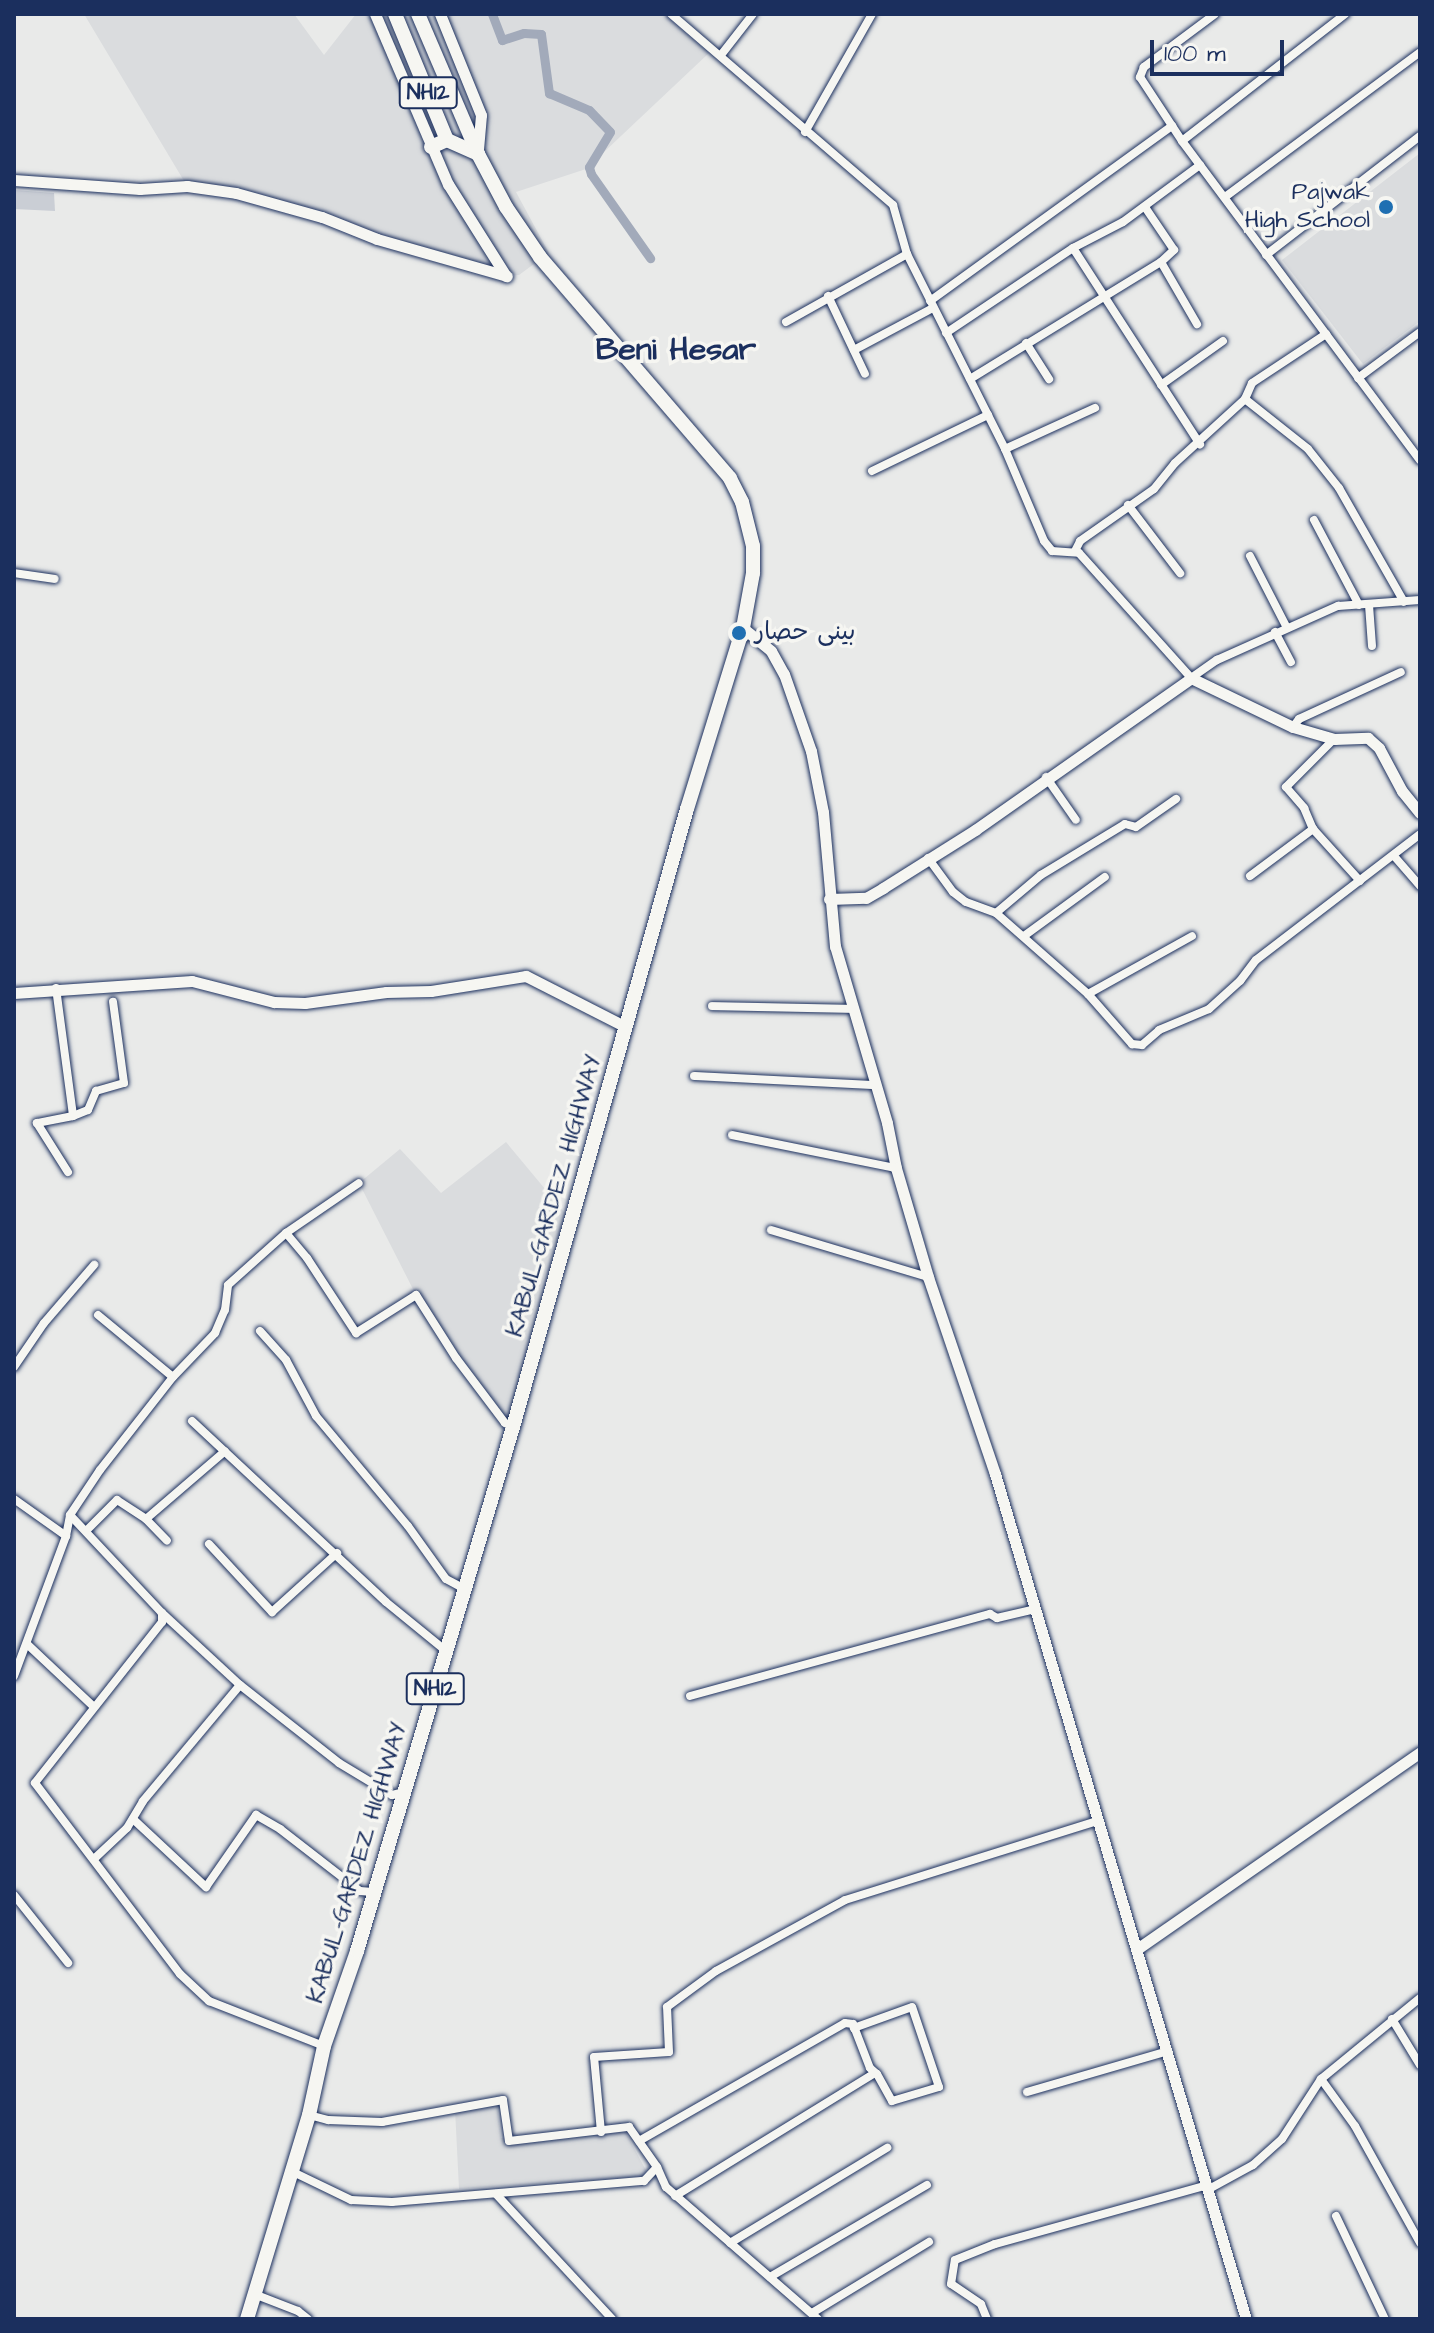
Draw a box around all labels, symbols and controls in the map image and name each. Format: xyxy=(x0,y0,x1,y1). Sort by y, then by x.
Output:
scale bar xyxy=(1154,24,1288,74)
text: 100 m xyxy=(1164,37,1226,71)
road number: NH12 xyxy=(398,75,458,111)
place label: Pajwak High School xyxy=(1245,179,1370,235)
marker: Pajwak High School xyxy=(1377,198,1395,216)
district label: Beni Hesar xyxy=(596,331,756,369)
place label: بینی حصار xyxy=(755,619,855,647)
marker: بینی حصار xyxy=(730,624,748,642)
street label: KABUL-GARDEZ HIGHWAY xyxy=(501,1052,609,1340)
road number: NH12 xyxy=(405,1671,465,1707)
street label: KABUL-GARDEZ HIGHWAY xyxy=(302,1719,414,2007)

